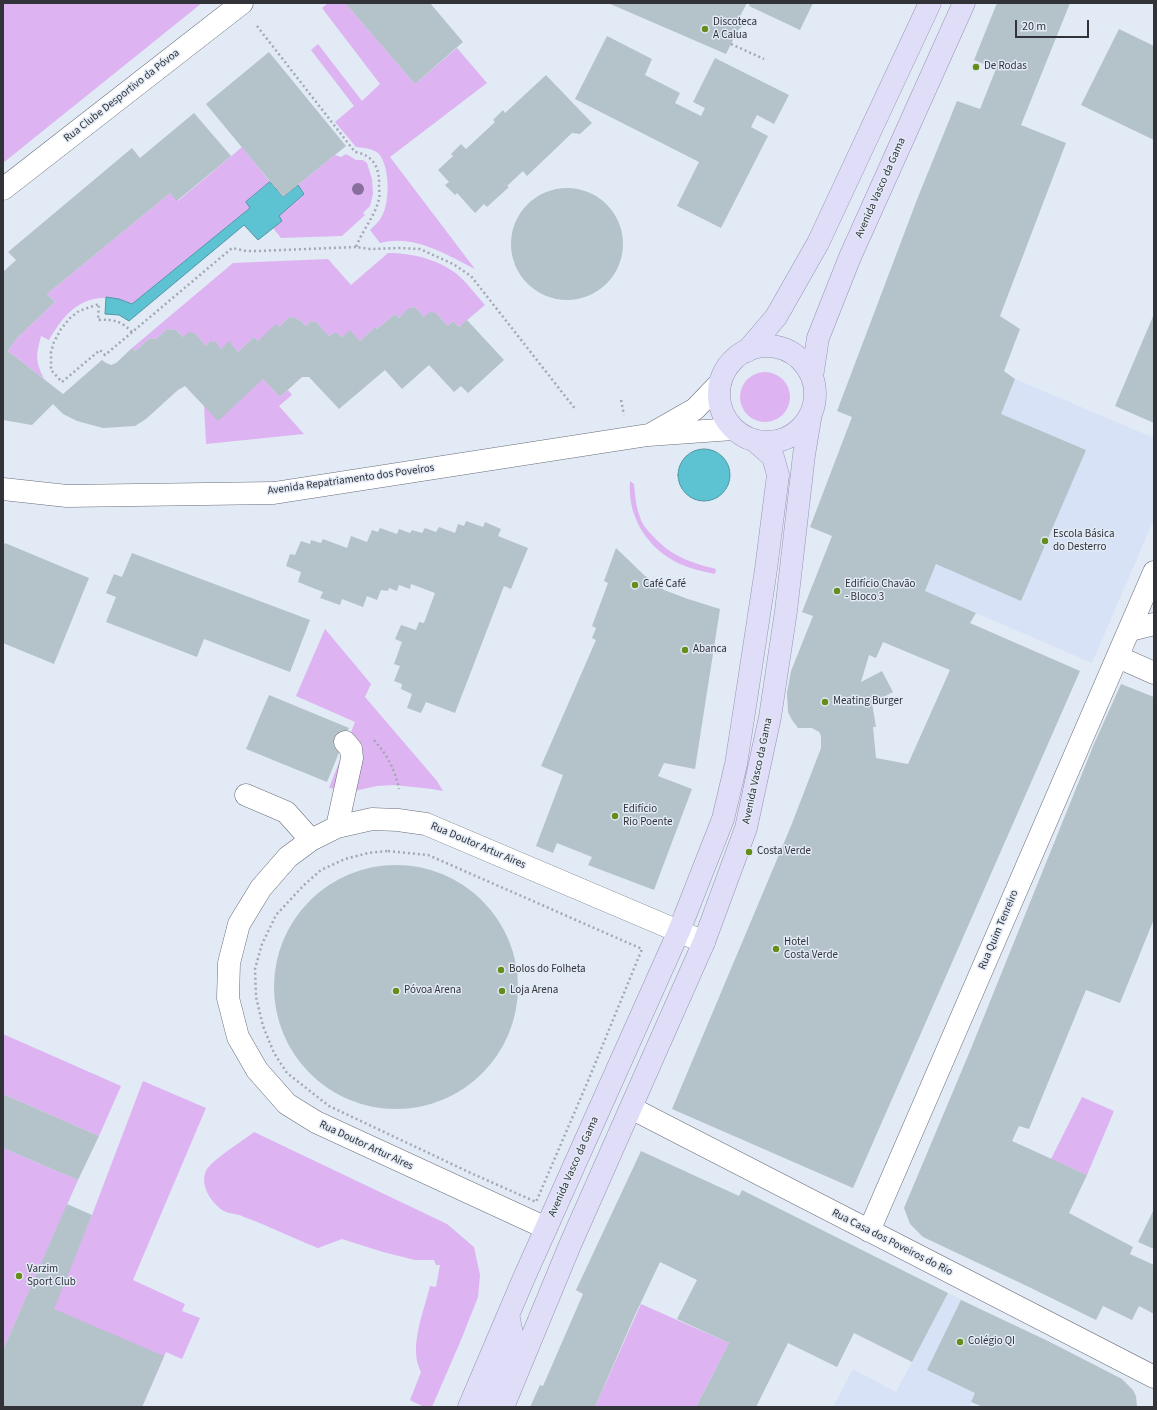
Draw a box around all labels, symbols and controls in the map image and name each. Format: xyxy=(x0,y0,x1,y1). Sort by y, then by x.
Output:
scale bar xyxy=(1017,12,1091,38)
place label: Discoteca A Calua xyxy=(713,16,757,42)
text: 20 m xyxy=(1022,18,1046,35)
marker: Discoteca A Calua xyxy=(700,24,710,34)
street label: Rua Clube Desportivo da Póvoa xyxy=(61,47,183,145)
place label: De Rodas xyxy=(984,60,1027,74)
marker: De Rodas xyxy=(971,62,981,72)
street label: Avenida Vasco da Gama xyxy=(853,136,909,240)
street label: Avenida Repatriamento dos Poveiros xyxy=(267,462,435,498)
place label: Escola Básica do Desterro xyxy=(1053,528,1114,554)
marker: Escola Básica do Desterro xyxy=(1040,536,1050,546)
place label: Café Café xyxy=(643,578,686,592)
place label: Edifício Chavão - Bloco 3 xyxy=(845,578,916,604)
marker: Café Café xyxy=(630,580,640,590)
marker: Edifício Chavão - Bloco 3 xyxy=(832,586,842,596)
place label: Abanca xyxy=(693,643,727,657)
marker: Abanca xyxy=(680,645,690,655)
place label: Meating Burger xyxy=(833,695,903,709)
marker: Meating Burger xyxy=(820,697,830,707)
street label: Avenida Vasco da Gama xyxy=(740,717,776,825)
place label: Edifício Rio Poente xyxy=(623,803,673,829)
marker: Edifício Rio Poente xyxy=(610,811,620,821)
street label: Rua Doutor Artur Aires xyxy=(428,820,528,872)
place label: Costa Verde xyxy=(757,845,811,859)
marker: Costa Verde xyxy=(744,847,754,857)
street label: Rua Quim Tenreiro xyxy=(976,888,1022,972)
place label: Hotel Costa Verde xyxy=(784,936,838,962)
marker: Hotel Costa Verde xyxy=(771,944,781,954)
place label: Bolos do Folheta xyxy=(509,963,586,977)
marker: Bolos do Folheta xyxy=(496,965,506,975)
place label: Póvoa Arena xyxy=(404,984,461,998)
place label: Loja Arena xyxy=(510,984,558,998)
marker: Póvoa Arena xyxy=(391,986,401,996)
marker: Loja Arena xyxy=(497,986,507,996)
street label: Avenida Vasco da Gama xyxy=(546,1115,602,1219)
street label: Rua Doutor Artur Aires xyxy=(317,1118,415,1174)
street label: Rua Casa dos Poveiros do Rio xyxy=(829,1207,955,1279)
place label: Varzim Sport Club xyxy=(27,1263,76,1289)
marker: Varzim Sport Club xyxy=(14,1271,24,1281)
place label: Colégio QI xyxy=(968,1335,1015,1349)
marker: Colégio QI xyxy=(955,1337,965,1347)

